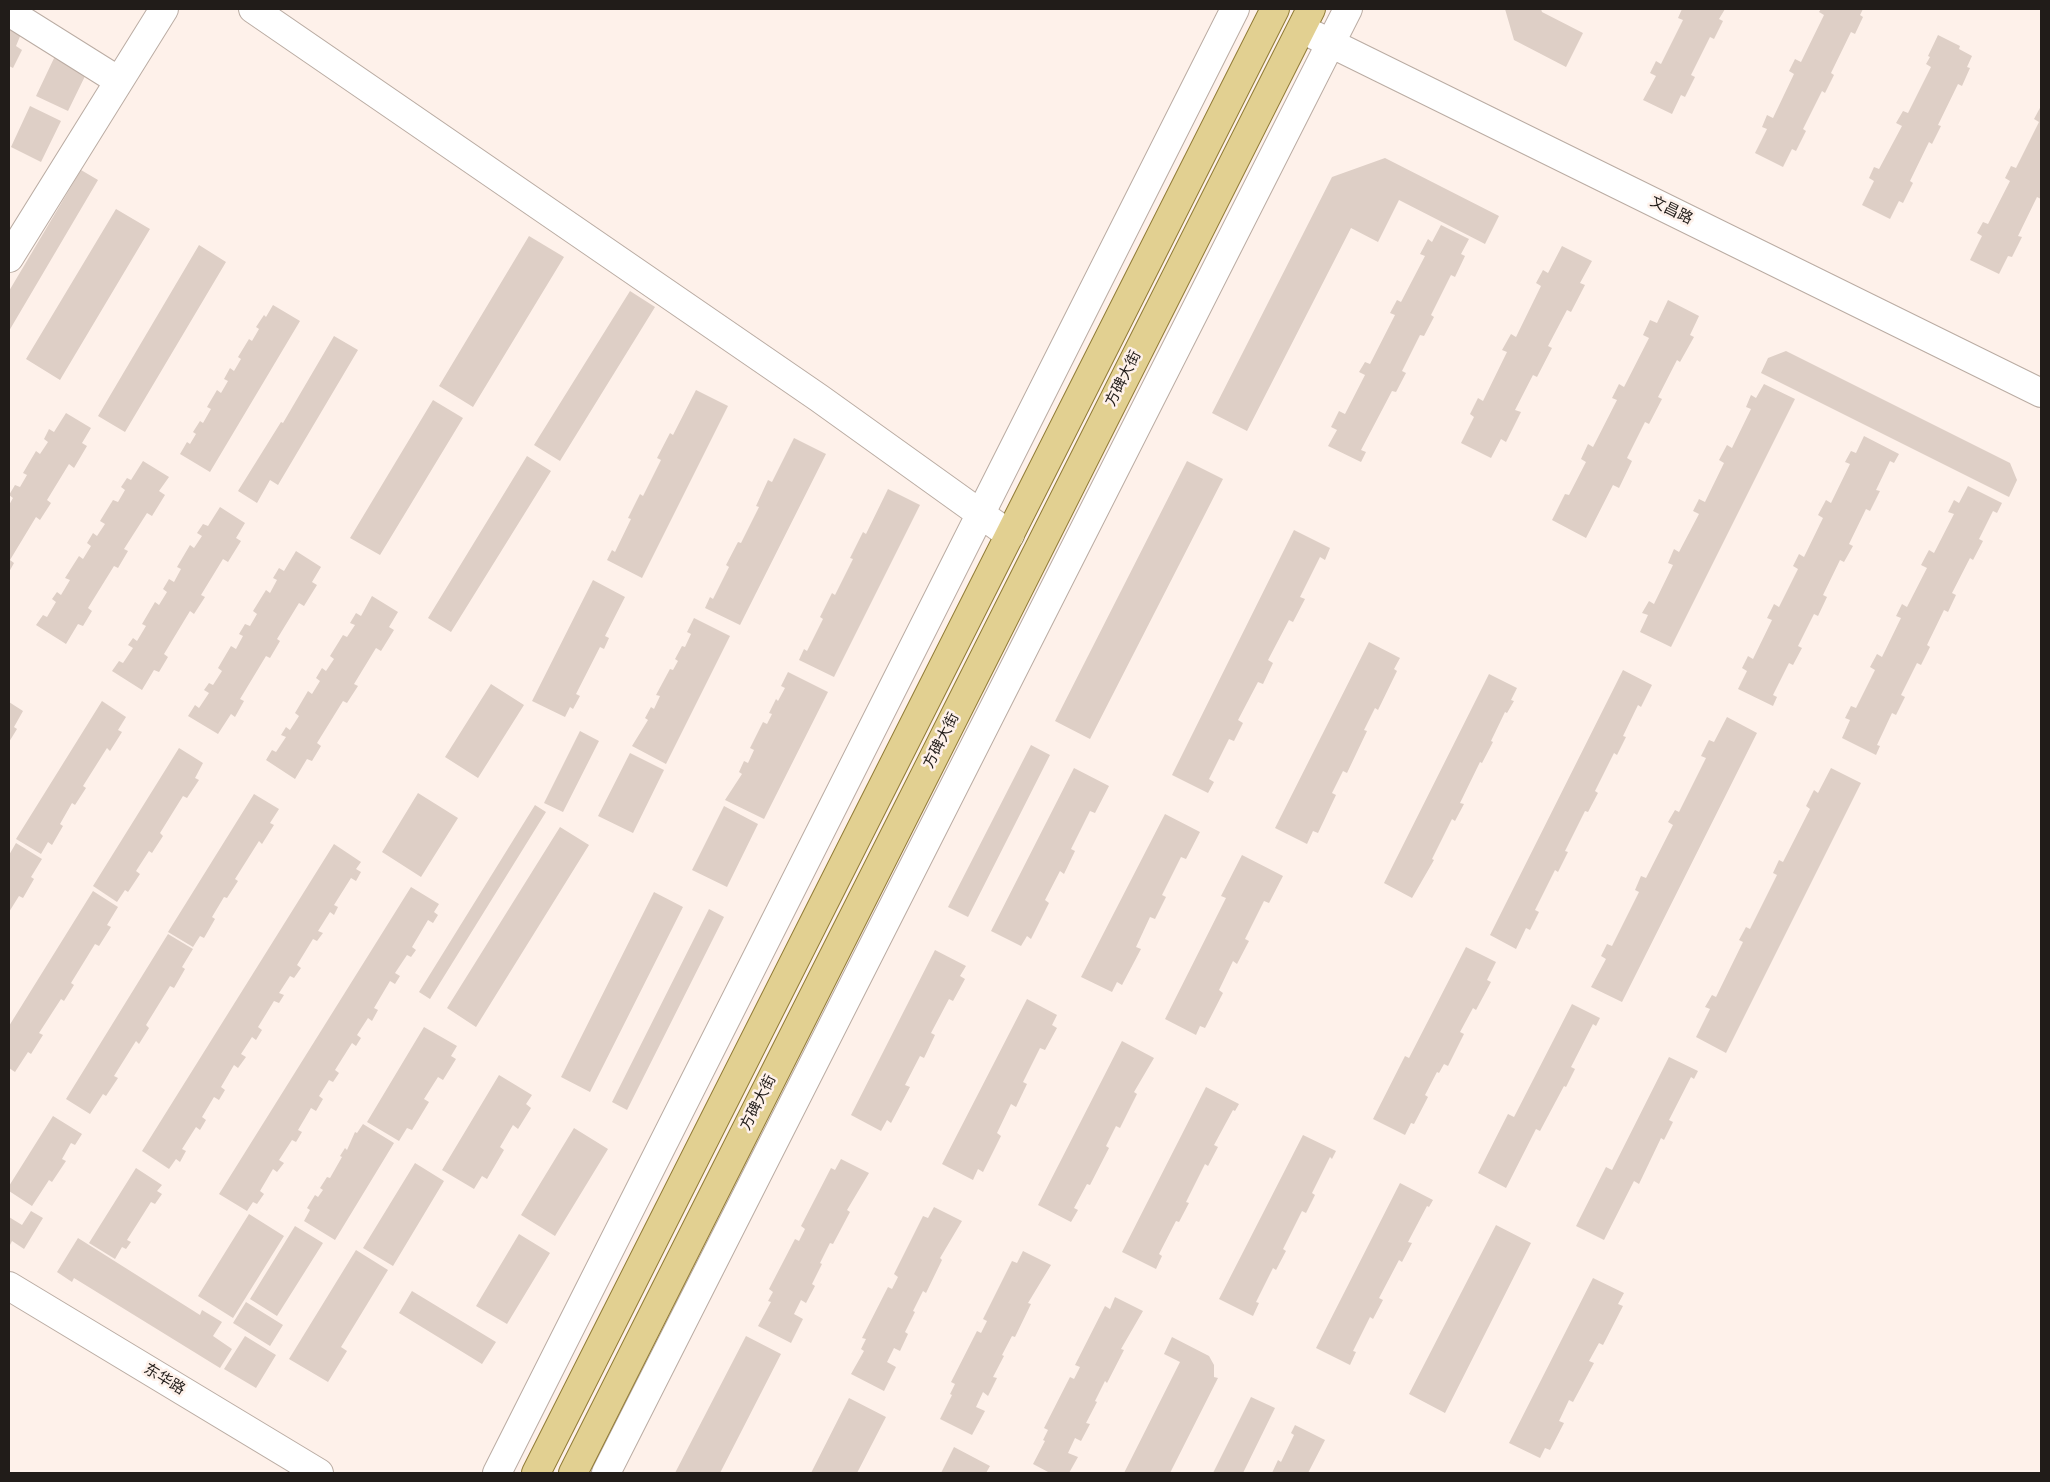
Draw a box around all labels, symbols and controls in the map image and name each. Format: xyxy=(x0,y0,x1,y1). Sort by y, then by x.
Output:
street label: 文昌路 xyxy=(1647,193,1695,229)
street label: 方碑大街 xyxy=(1102,348,1146,410)
street label: 方碑大街 xyxy=(920,710,964,772)
street label: 方碑大街 xyxy=(737,1072,781,1134)
street label: 东华路 xyxy=(140,1361,188,1399)

